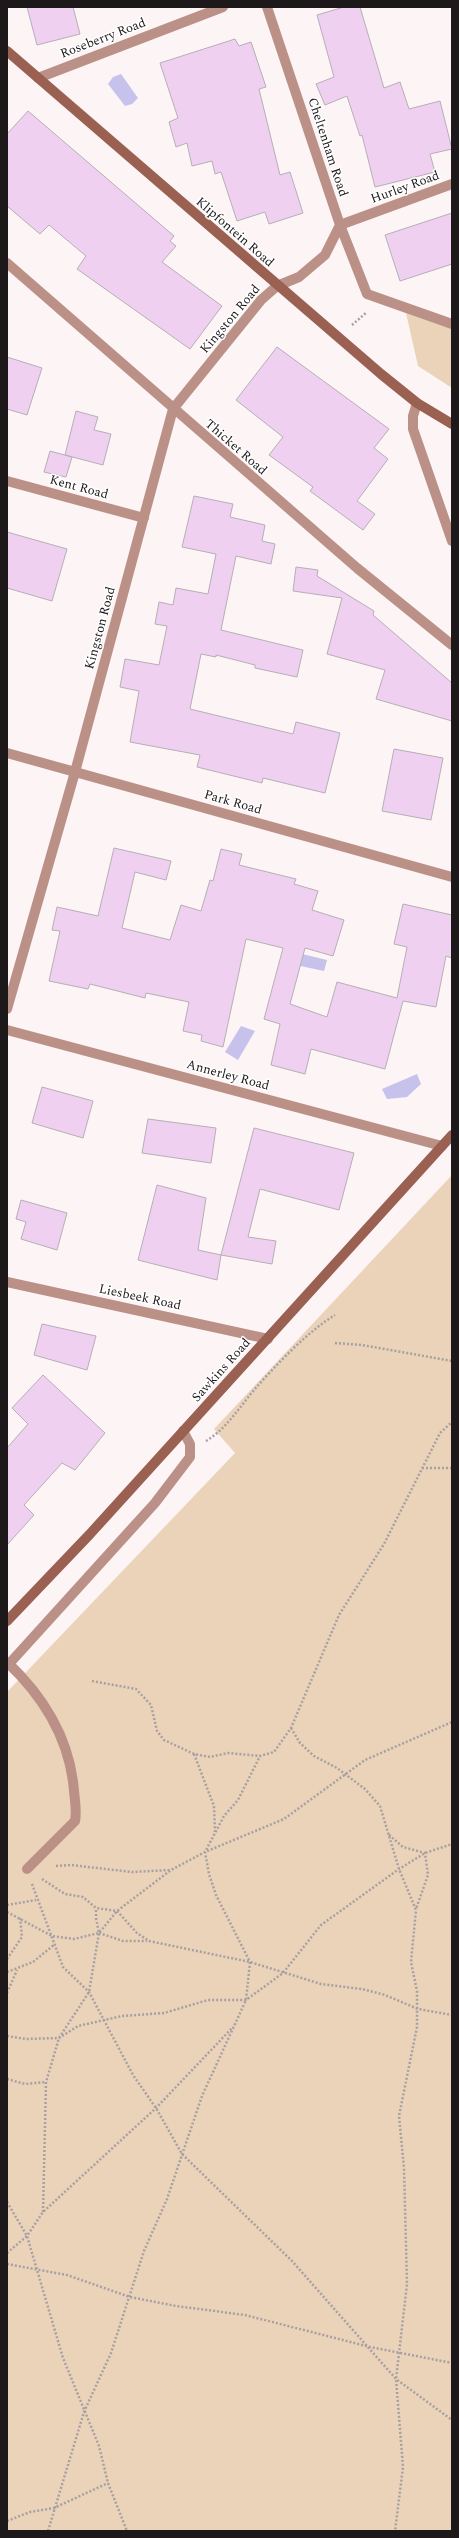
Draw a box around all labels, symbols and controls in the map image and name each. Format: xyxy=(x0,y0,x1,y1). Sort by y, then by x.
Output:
street label: Roseberry Road xyxy=(57,12,149,64)
street label: Cheltenham Road xyxy=(303,95,353,199)
street label: Hurley Road xyxy=(368,165,442,209)
street label: Klipfontein Road xyxy=(191,192,279,272)
street label: Kingston Road xyxy=(195,280,265,358)
street label: Thicket Road xyxy=(200,414,272,480)
street label: Kent Road xyxy=(47,470,111,504)
street label: Kingston Road xyxy=(79,584,121,672)
street label: Park Road xyxy=(202,784,264,820)
street label: Annerley Road xyxy=(184,1054,272,1096)
street label: Liesbeek Road xyxy=(97,1279,183,1315)
street label: Sawkins Road xyxy=(187,1334,255,1406)

